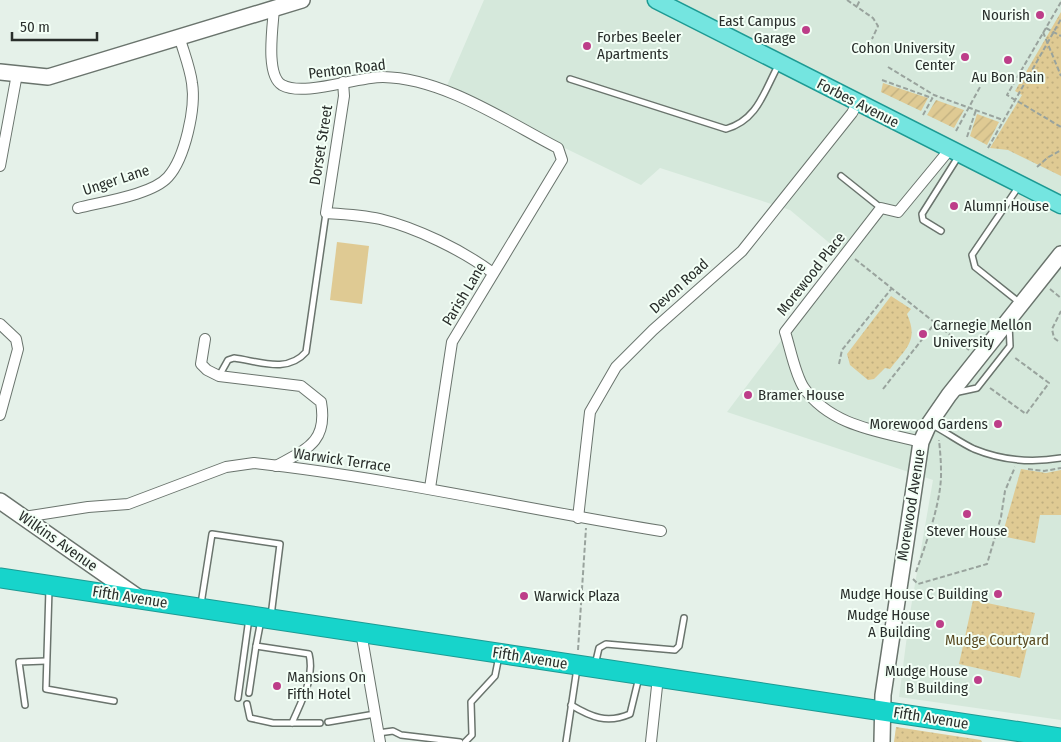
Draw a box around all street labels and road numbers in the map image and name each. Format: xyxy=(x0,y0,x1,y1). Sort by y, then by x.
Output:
street label: Penton Road xyxy=(307,55,387,83)
street label: Forbes Avenue xyxy=(814,75,902,131)
street label: Dorset Street xyxy=(306,104,336,186)
street label: Unger Lane xyxy=(80,161,152,199)
street label: Morewood Place xyxy=(773,229,849,319)
street label: Devon Road xyxy=(646,255,712,317)
street label: Parish Lane xyxy=(438,259,490,329)
street label: Warwick Terrace xyxy=(292,444,392,476)
street label: Morewood Avenue xyxy=(893,448,929,562)
street label: Wilkins Avenue xyxy=(15,507,101,575)
street label: Fifth Avenue xyxy=(91,582,169,612)
street label: Fifth Avenue xyxy=(491,643,569,673)
street label: Fifth Avenue xyxy=(892,703,970,733)

